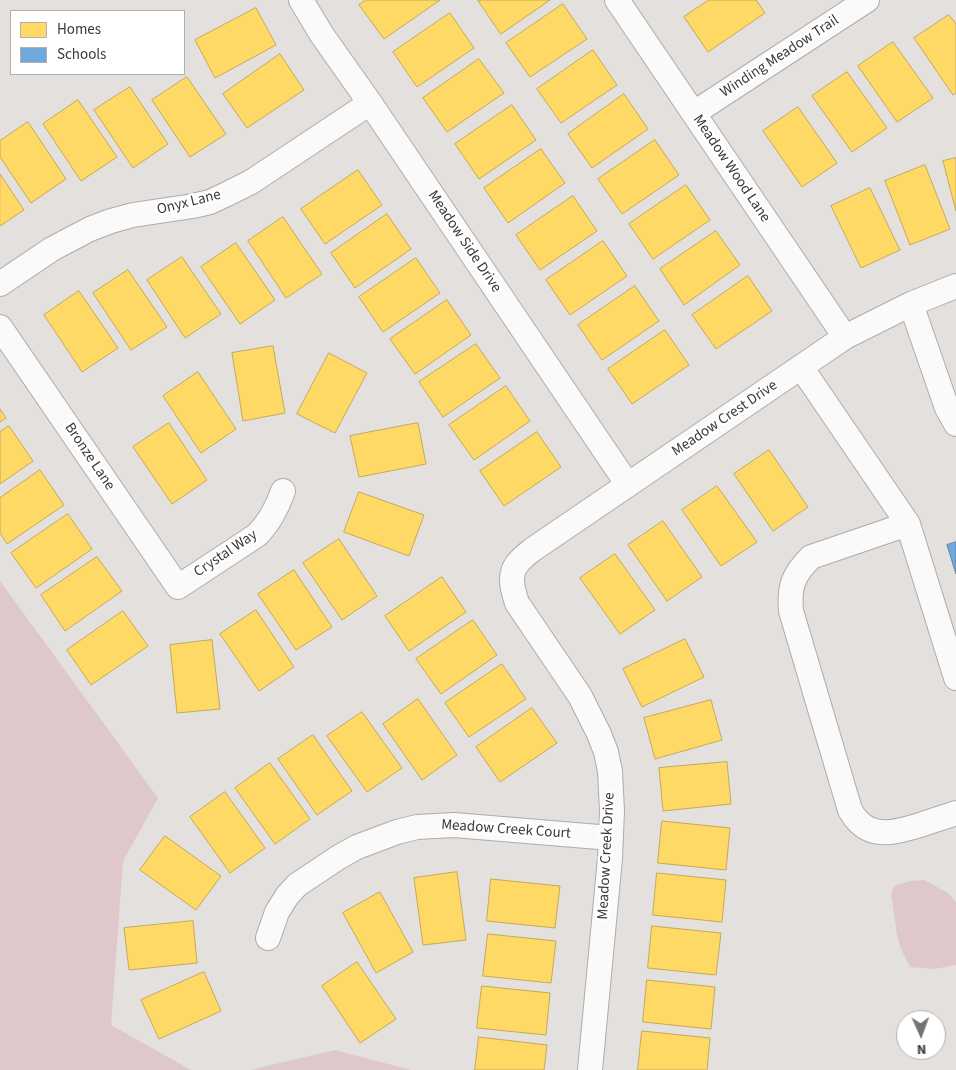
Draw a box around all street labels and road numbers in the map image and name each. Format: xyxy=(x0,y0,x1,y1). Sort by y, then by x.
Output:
street label: Winding Meadow Trail xyxy=(717,12,843,102)
street label: Meadow Wood Lane xyxy=(688,112,774,226)
street label: Onyx Lane xyxy=(155,186,223,220)
street label: Meadow Side Drive xyxy=(423,188,505,296)
street label: Meadow Crest Drive xyxy=(669,377,781,461)
street label: Bronze Lane xyxy=(60,420,118,494)
street label: Crystal Way xyxy=(191,526,261,582)
street label: Meadow Creek Drive xyxy=(595,792,619,920)
street label: Meadow Creek Court xyxy=(441,816,571,844)

